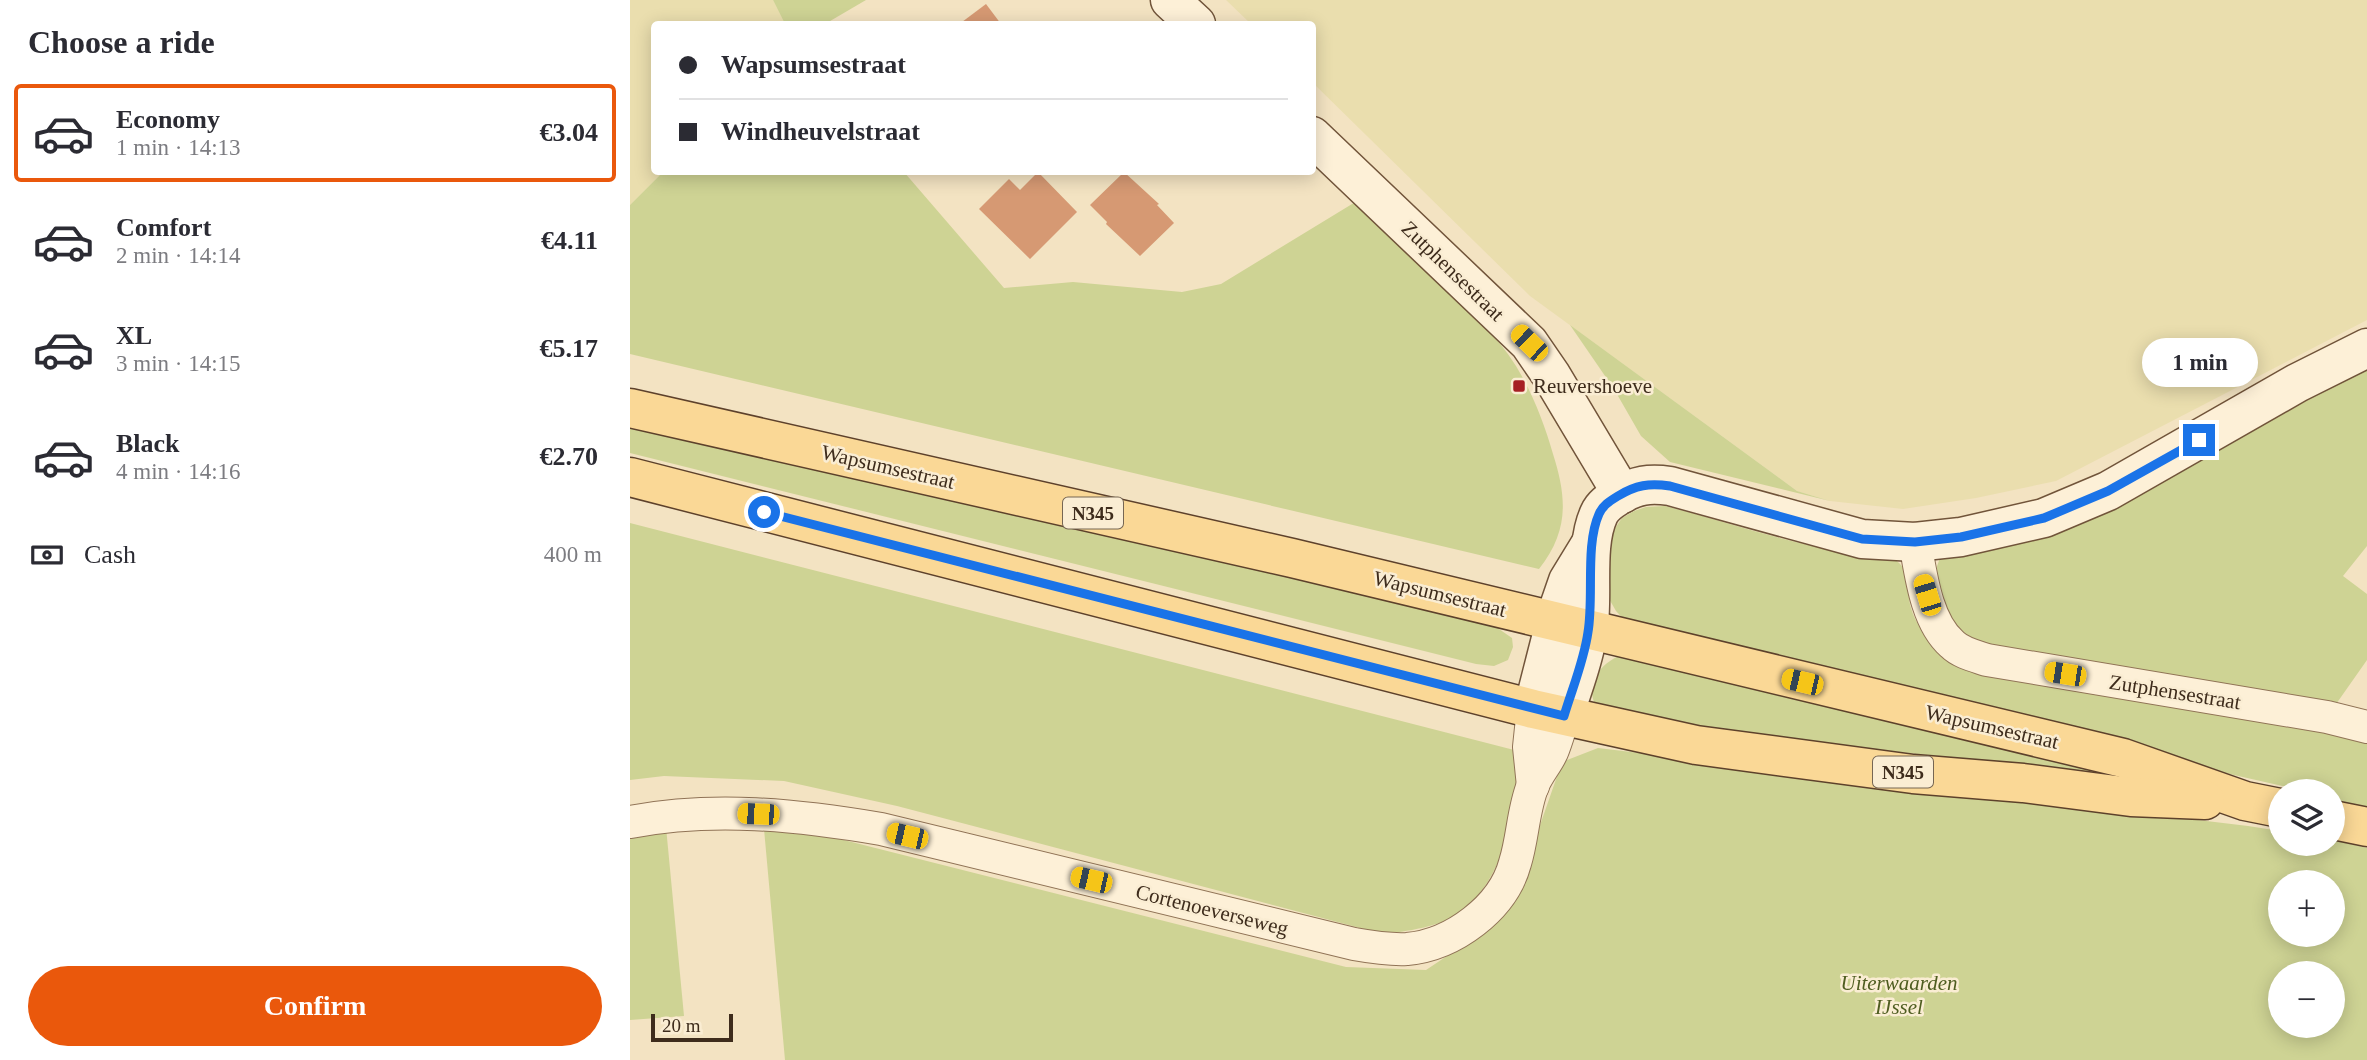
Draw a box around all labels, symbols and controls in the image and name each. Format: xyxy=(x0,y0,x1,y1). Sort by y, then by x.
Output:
text: Choose a ride xyxy=(28,24,215,60)
text: Wapsumsestraat xyxy=(721,50,906,79)
icon: car xyxy=(32,102,95,165)
text: Economy xyxy=(116,105,220,134)
text: Windheuvelstraat xyxy=(721,117,920,146)
text: €3.04 xyxy=(540,118,598,147)
text: 1 min · 14:13 xyxy=(116,135,241,160)
icon: car xyxy=(32,210,95,273)
text: Comfort xyxy=(116,213,211,242)
street label: Zutphensestraat xyxy=(1397,216,1509,326)
text: €4.11 xyxy=(541,226,598,255)
text: 2 min · 14:14 xyxy=(116,243,241,268)
icon: car xyxy=(32,318,95,381)
text: XL xyxy=(116,321,152,350)
car xyxy=(1507,321,1552,365)
text: €5.17 xyxy=(540,334,598,363)
callout: 1 min xyxy=(2141,338,2257,388)
text: 1 min xyxy=(2172,350,2228,375)
text: 3 min · 14:15 xyxy=(116,351,241,376)
place label: Reuvershoeve xyxy=(1533,374,1652,398)
marker: Reuvershoeve xyxy=(1511,378,1527,394)
route end xyxy=(2183,424,2215,456)
icon: car xyxy=(32,426,95,489)
text: Black xyxy=(116,429,180,458)
street label: Wapsumsestraat xyxy=(819,440,957,494)
text: €2.70 xyxy=(540,442,598,471)
text: 4 min · 14:16 xyxy=(116,459,241,484)
route start xyxy=(748,496,780,528)
road number: N345 xyxy=(1063,498,1123,528)
icon: cash xyxy=(28,536,66,574)
text: Cash xyxy=(84,540,136,569)
text: 400 m xyxy=(544,542,602,567)
street label: Wapsumsestraat xyxy=(1371,566,1509,622)
car xyxy=(1911,572,1944,618)
car xyxy=(2043,660,2088,688)
car xyxy=(1780,667,1825,697)
street label: Zutphensestraat xyxy=(2107,670,2243,714)
street label: Wapsumsestraat xyxy=(1923,700,2061,754)
road number: N345 xyxy=(1873,757,1933,788)
map controls xyxy=(2268,779,2345,1038)
button: layers xyxy=(2268,779,2345,856)
car xyxy=(737,803,780,825)
car xyxy=(885,821,930,851)
car xyxy=(1069,865,1114,895)
button: + xyxy=(2268,870,2345,947)
street label: Cortenoeverseweg xyxy=(1133,879,1291,941)
button: − xyxy=(2268,961,2345,1038)
button: Confirm xyxy=(28,966,602,1046)
park label: Uiterwaarden IJssel xyxy=(1840,971,1958,1019)
scale bar xyxy=(651,1011,733,1043)
text: 20 m xyxy=(662,1015,701,1036)

